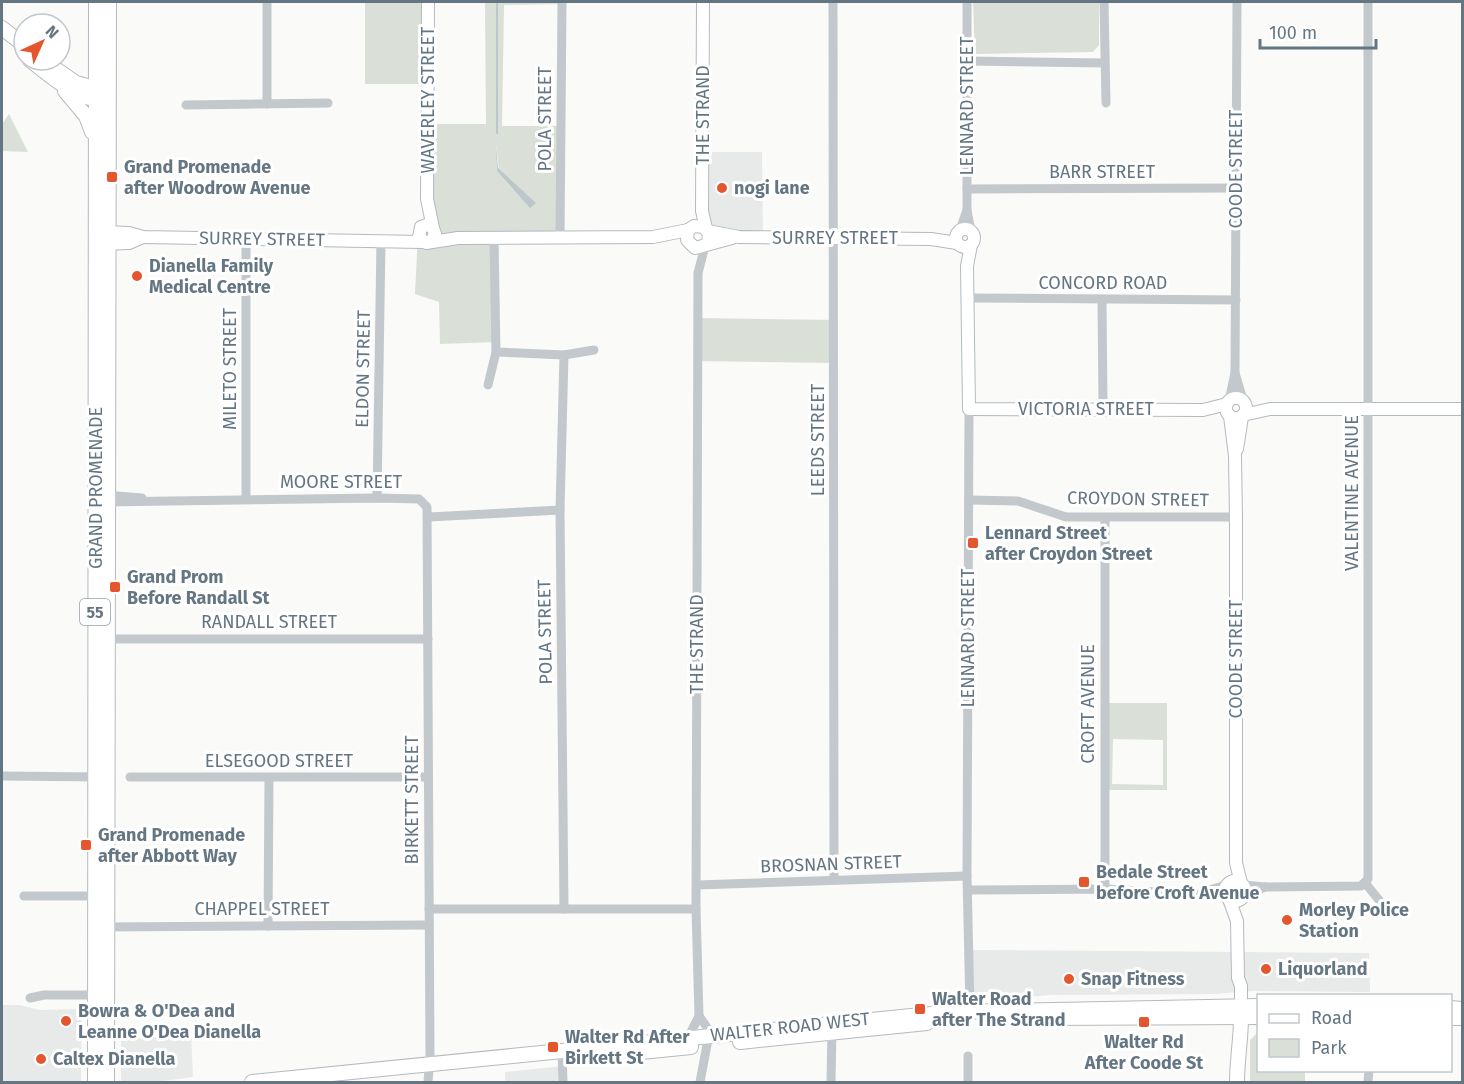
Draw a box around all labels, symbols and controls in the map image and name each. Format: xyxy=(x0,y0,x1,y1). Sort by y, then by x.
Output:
north arrow xyxy=(12,12,72,72)
scale bar xyxy=(1260,12,1376,50)
text: N xyxy=(42,21,63,42)
text: 100 m xyxy=(1269,22,1317,44)
street label: WAVERLEY STREET xyxy=(417,26,439,173)
street label: LENNARD STREET xyxy=(956,36,978,175)
street label: THE STRAND xyxy=(692,65,714,165)
street label: POLA STREET xyxy=(534,66,556,172)
street label: COODE STREET xyxy=(1225,109,1247,228)
place label: Grand Promenade after Woodrow Avenue xyxy=(124,156,310,199)
street label: BARR STREET xyxy=(1049,161,1156,183)
marker: Grand Promenade after Woodrow Avenue xyxy=(105,170,119,184)
place label: nogi lane xyxy=(734,177,810,199)
marker: nogi lane xyxy=(715,181,729,195)
street label: SURREY STREET xyxy=(199,227,326,251)
street label: SURREY STREET xyxy=(772,227,899,249)
place label: Dianella Family Medical Centre xyxy=(149,255,274,298)
marker: Dianella Family Medical Centre xyxy=(130,269,144,283)
street label: CONCORD ROAD xyxy=(1039,272,1167,294)
street label: MILETO STREET xyxy=(219,307,241,430)
street label: ELDON STREET xyxy=(351,309,375,428)
street label: LEEDS STREET xyxy=(807,383,829,496)
street label: VICTORIA STREET xyxy=(1018,398,1155,420)
street label: GRAND PROMENADE xyxy=(85,407,107,569)
street label: VALENTINE AVENUE xyxy=(1341,415,1363,571)
street label: MOORE STREET xyxy=(280,471,403,493)
street label: CROYDON STREET xyxy=(1067,487,1210,511)
place label: Lennard Street after Croydon Street xyxy=(985,522,1153,565)
marker: Lennard Street after Croydon Street xyxy=(966,536,980,550)
place label: Grand Prom Before Randall St xyxy=(127,566,271,609)
street label: LENNARD STREET xyxy=(957,568,979,707)
street label: POLA STREET xyxy=(533,579,557,685)
marker: Grand Prom Before Randall St xyxy=(108,580,122,594)
street label: THE STRAND xyxy=(686,594,708,694)
road number: 55 xyxy=(80,599,110,625)
street label: COODE STREET xyxy=(1225,599,1247,718)
street label: RANDALL STREET xyxy=(201,611,338,633)
street label: CROFT AVENUE xyxy=(1077,644,1099,764)
street label: BIRKETT STREET xyxy=(401,735,423,864)
street label: ELSEGOOD STREET xyxy=(205,750,354,772)
place label: Grand Promenade after Abbott Way xyxy=(98,824,245,867)
marker: Grand Promenade after Abbott Way xyxy=(79,838,93,852)
street label: BROSNAN STREET xyxy=(760,851,903,877)
place label: Bedale Street before Croft Avenue xyxy=(1096,861,1260,904)
marker: Bedale Street before Croft Avenue xyxy=(1077,875,1091,889)
street label: CHAPPEL STREET xyxy=(194,898,330,920)
place label: Morley Police Station xyxy=(1299,899,1409,942)
marker: Morley Police Station xyxy=(1280,913,1294,927)
place label: Liquorland xyxy=(1278,958,1367,980)
marker: Liquorland xyxy=(1259,962,1273,976)
place label: Snap Fitness xyxy=(1081,968,1185,990)
marker: Snap Fitness xyxy=(1062,972,1076,986)
place label: Walter Road after The Strand xyxy=(932,988,1066,1031)
legend xyxy=(1257,994,1452,1072)
place label: Bowra & O'Dea and Leanne O'Dea Dianella xyxy=(78,1000,261,1043)
marker: Walter Road after The Strand xyxy=(913,1002,927,1016)
text: Road xyxy=(1311,1007,1353,1029)
street label: WALTER ROAD WEST xyxy=(709,1008,871,1046)
marker: Bowra & O'Dea and Leanne O'Dea Dianella xyxy=(59,1014,73,1028)
marker: Walter Rd After Coode St xyxy=(1137,1015,1151,1029)
place label: Walter Rd After Birkett St xyxy=(565,1026,690,1069)
place label: Walter Rd After Coode St xyxy=(1084,1031,1204,1074)
text: Park xyxy=(1311,1037,1347,1059)
marker: Walter Rd After Birkett St xyxy=(546,1040,560,1054)
place label: Caltex Dianella xyxy=(53,1048,176,1070)
marker: Caltex Dianella xyxy=(34,1052,48,1066)

